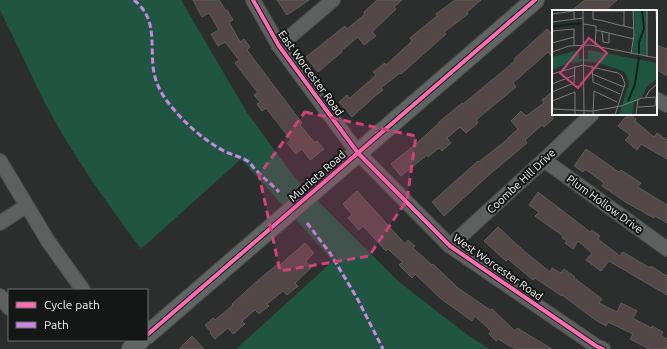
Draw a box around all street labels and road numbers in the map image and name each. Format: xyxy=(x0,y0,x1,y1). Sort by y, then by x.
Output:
street label: East Worcester Road xyxy=(276,28,346,118)
street label: Coombe Hill Drive xyxy=(484,146,558,216)
street label: Murrieta Road xyxy=(286,148,348,204)
street label: Plum Hollow Drive xyxy=(565,172,645,236)
street label: West Worcester Road xyxy=(451,231,545,303)

